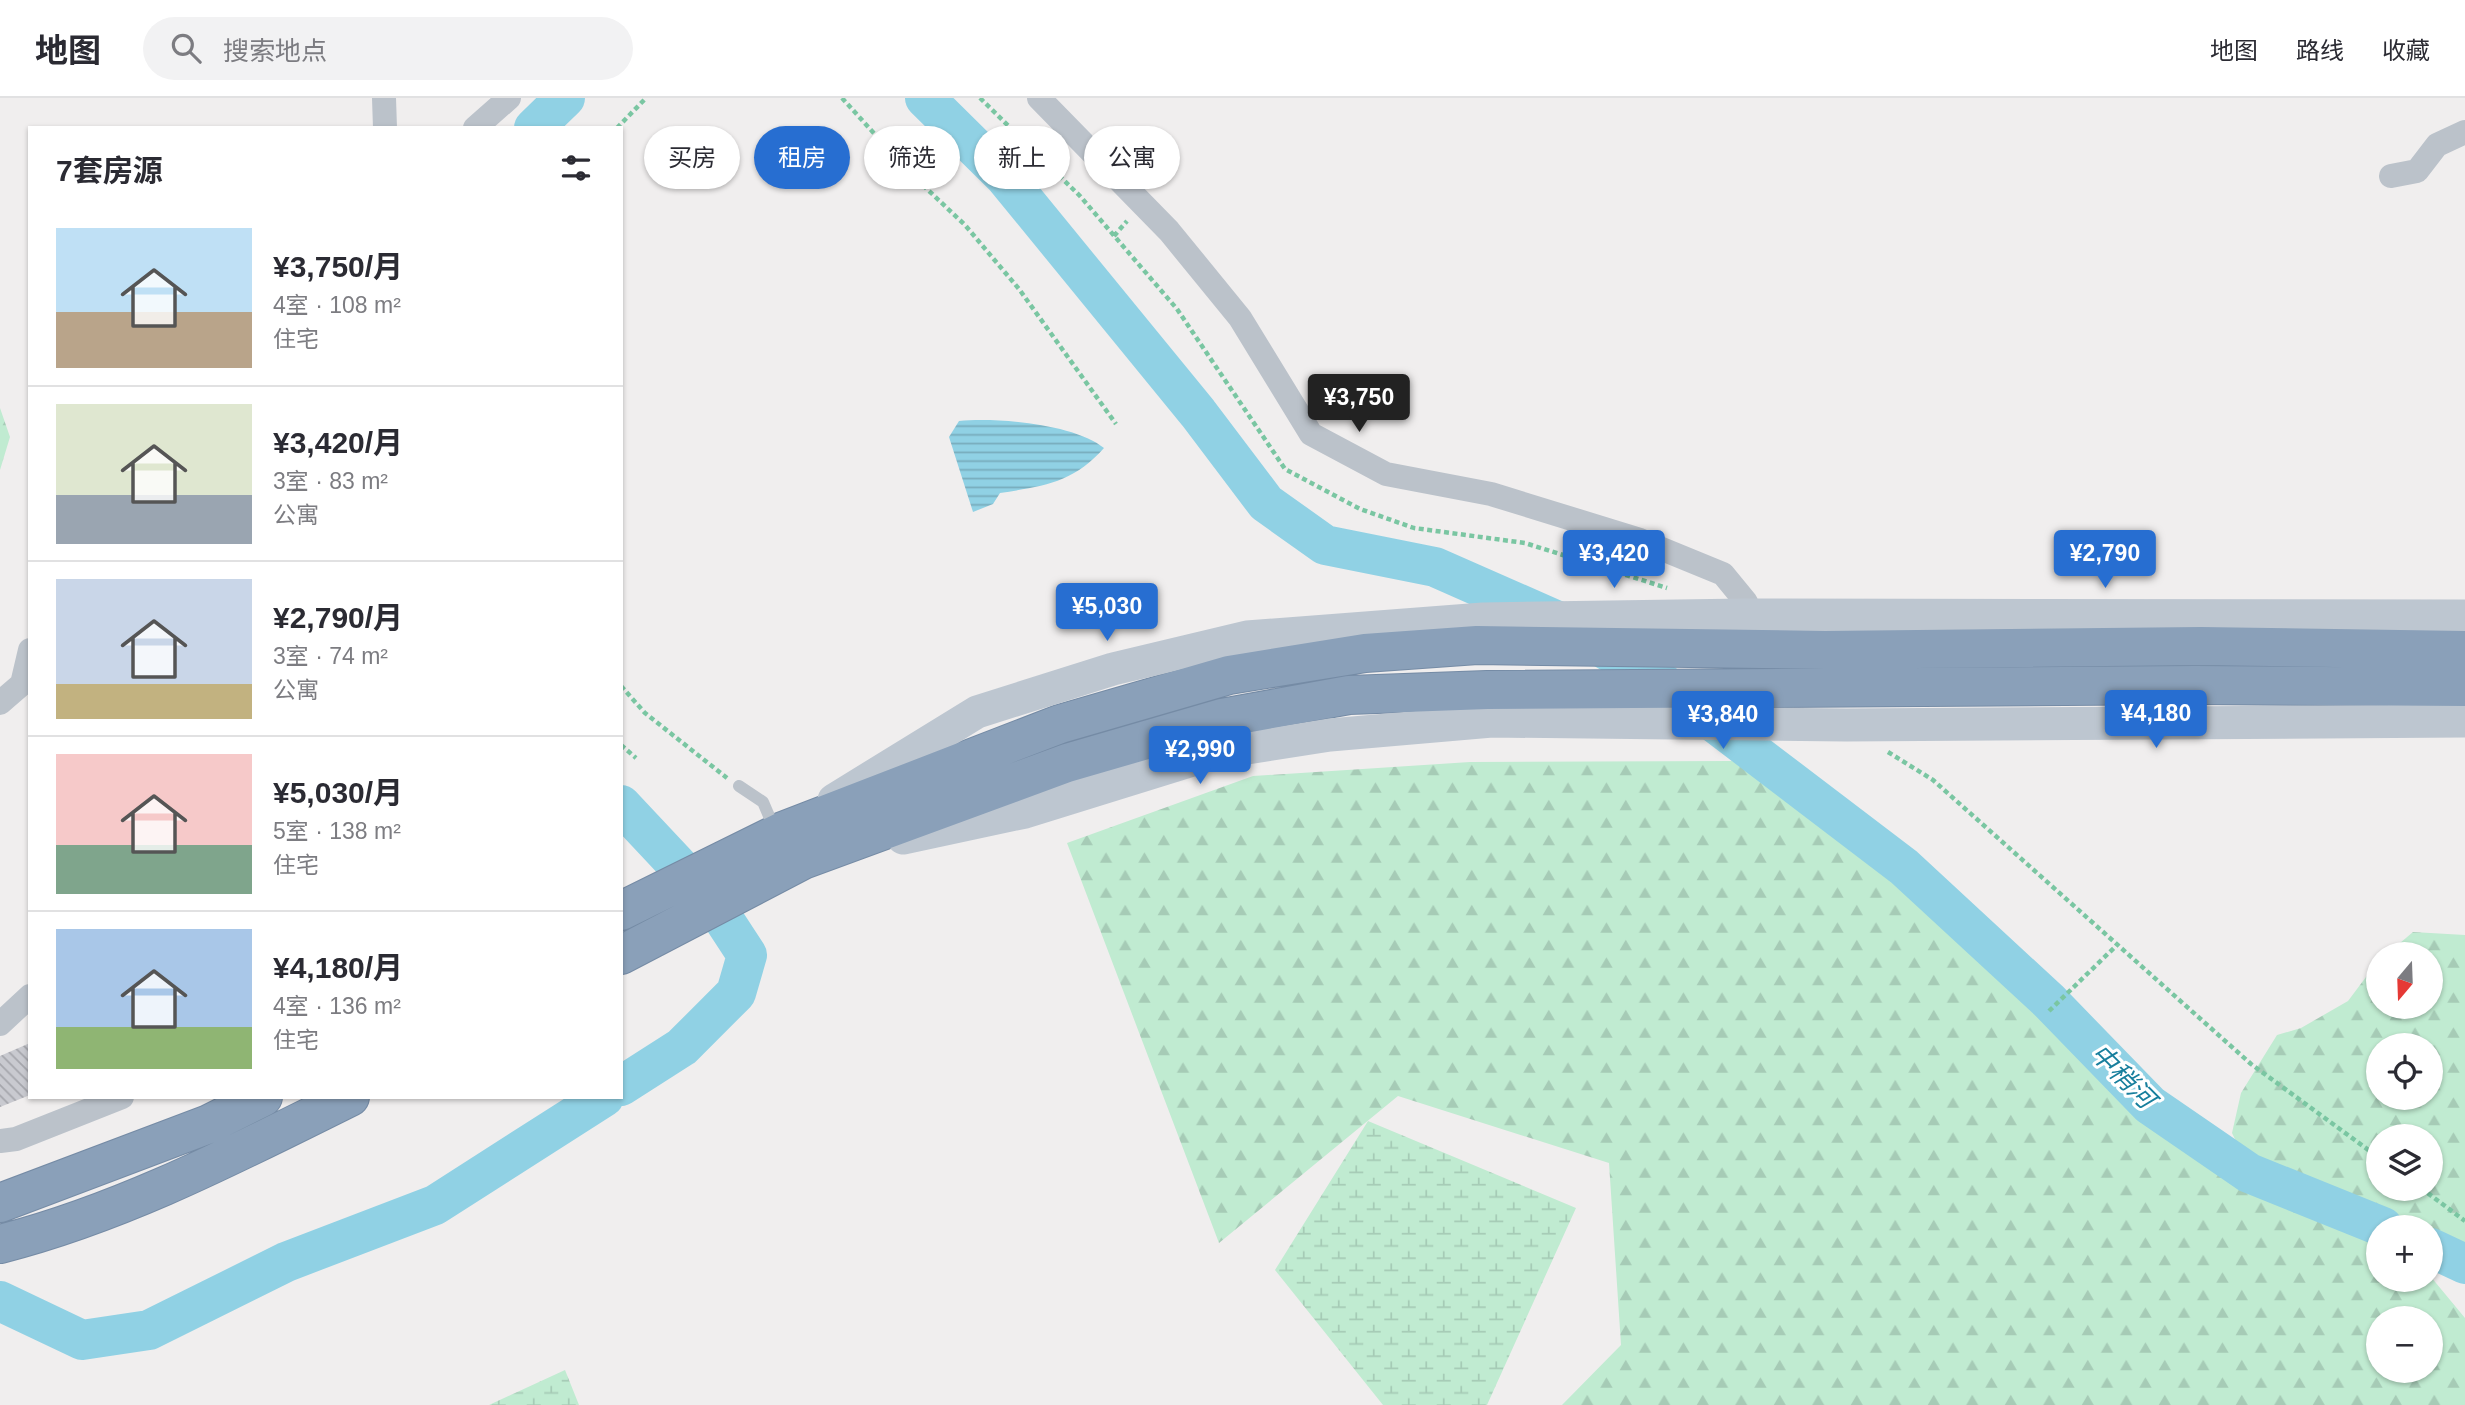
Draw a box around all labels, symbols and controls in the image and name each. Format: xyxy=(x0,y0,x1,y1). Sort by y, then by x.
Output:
search box xyxy=(143,17,633,80)
icon: search xyxy=(167,29,205,67)
text: 地图 xyxy=(35,32,101,69)
text: 搜索地点 xyxy=(223,36,327,66)
text: 地图 xyxy=(2210,37,2258,64)
text: 路线 xyxy=(2296,37,2344,64)
text: 收藏 xyxy=(2382,37,2430,64)
chip: 买房 xyxy=(644,126,740,189)
chip: 租房 xyxy=(754,126,850,189)
chip: 筛选 xyxy=(864,126,960,189)
chip: 新上 xyxy=(974,126,1070,189)
chip: 公寓 xyxy=(1084,126,1180,189)
icon: filters xyxy=(557,149,595,187)
text: 7套房源 xyxy=(56,154,163,187)
text: ¥3,750/月 xyxy=(273,250,403,283)
icon: home xyxy=(112,256,196,340)
text: 4室 · 108 m² xyxy=(273,292,401,318)
text: 住宅 xyxy=(273,326,319,352)
pin: ¥3,750 xyxy=(1302,374,1416,434)
text: ¥3,750 xyxy=(1324,384,1394,410)
text: ¥3,420/月 xyxy=(273,426,403,459)
icon: home xyxy=(112,432,196,516)
text: 3室 · 83 m² xyxy=(273,468,388,494)
text: 公寓 xyxy=(273,502,319,528)
pin: ¥3,420 xyxy=(1557,531,1671,590)
pin: ¥2,790 xyxy=(2048,531,2162,590)
text: ¥3,420 xyxy=(1579,540,1649,566)
text: ¥2,790 xyxy=(2070,540,2140,566)
pin: ¥5,030 xyxy=(1050,584,1164,643)
text: ¥5,030 xyxy=(1072,593,1142,619)
text: ¥2,790/月 xyxy=(273,601,403,634)
icon: home xyxy=(112,607,196,691)
text: 3室 · 74 m² xyxy=(273,643,388,669)
text: 公寓 xyxy=(273,677,319,703)
pin: ¥4,180 xyxy=(2099,690,2213,750)
pin: ¥3,840 xyxy=(1666,692,1780,751)
text: ¥4,180 xyxy=(2121,700,2191,726)
text: ¥3,840 xyxy=(1688,701,1758,727)
pin: ¥2,990 xyxy=(1143,726,1257,786)
text: ¥2,990 xyxy=(1165,736,1235,762)
text: ¥5,030/月 xyxy=(273,776,403,809)
icon: home xyxy=(112,782,196,866)
text: 5室 · 138 m² xyxy=(273,818,401,844)
text: 住宅 xyxy=(273,852,319,878)
north arrow xyxy=(2366,942,2443,1018)
map controls xyxy=(2366,942,2443,1383)
text: ¥4,180/月 xyxy=(273,951,403,984)
icon: home xyxy=(112,957,196,1041)
text: 4室 · 136 m² xyxy=(273,993,401,1019)
text: 住宅 xyxy=(273,1027,319,1053)
button: locate xyxy=(2366,1033,2443,1110)
water label: 中稍河 xyxy=(2085,1038,2165,1118)
button: layers xyxy=(2366,1124,2443,1201)
button: + xyxy=(2366,1215,2443,1292)
button: − xyxy=(2366,1306,2443,1383)

